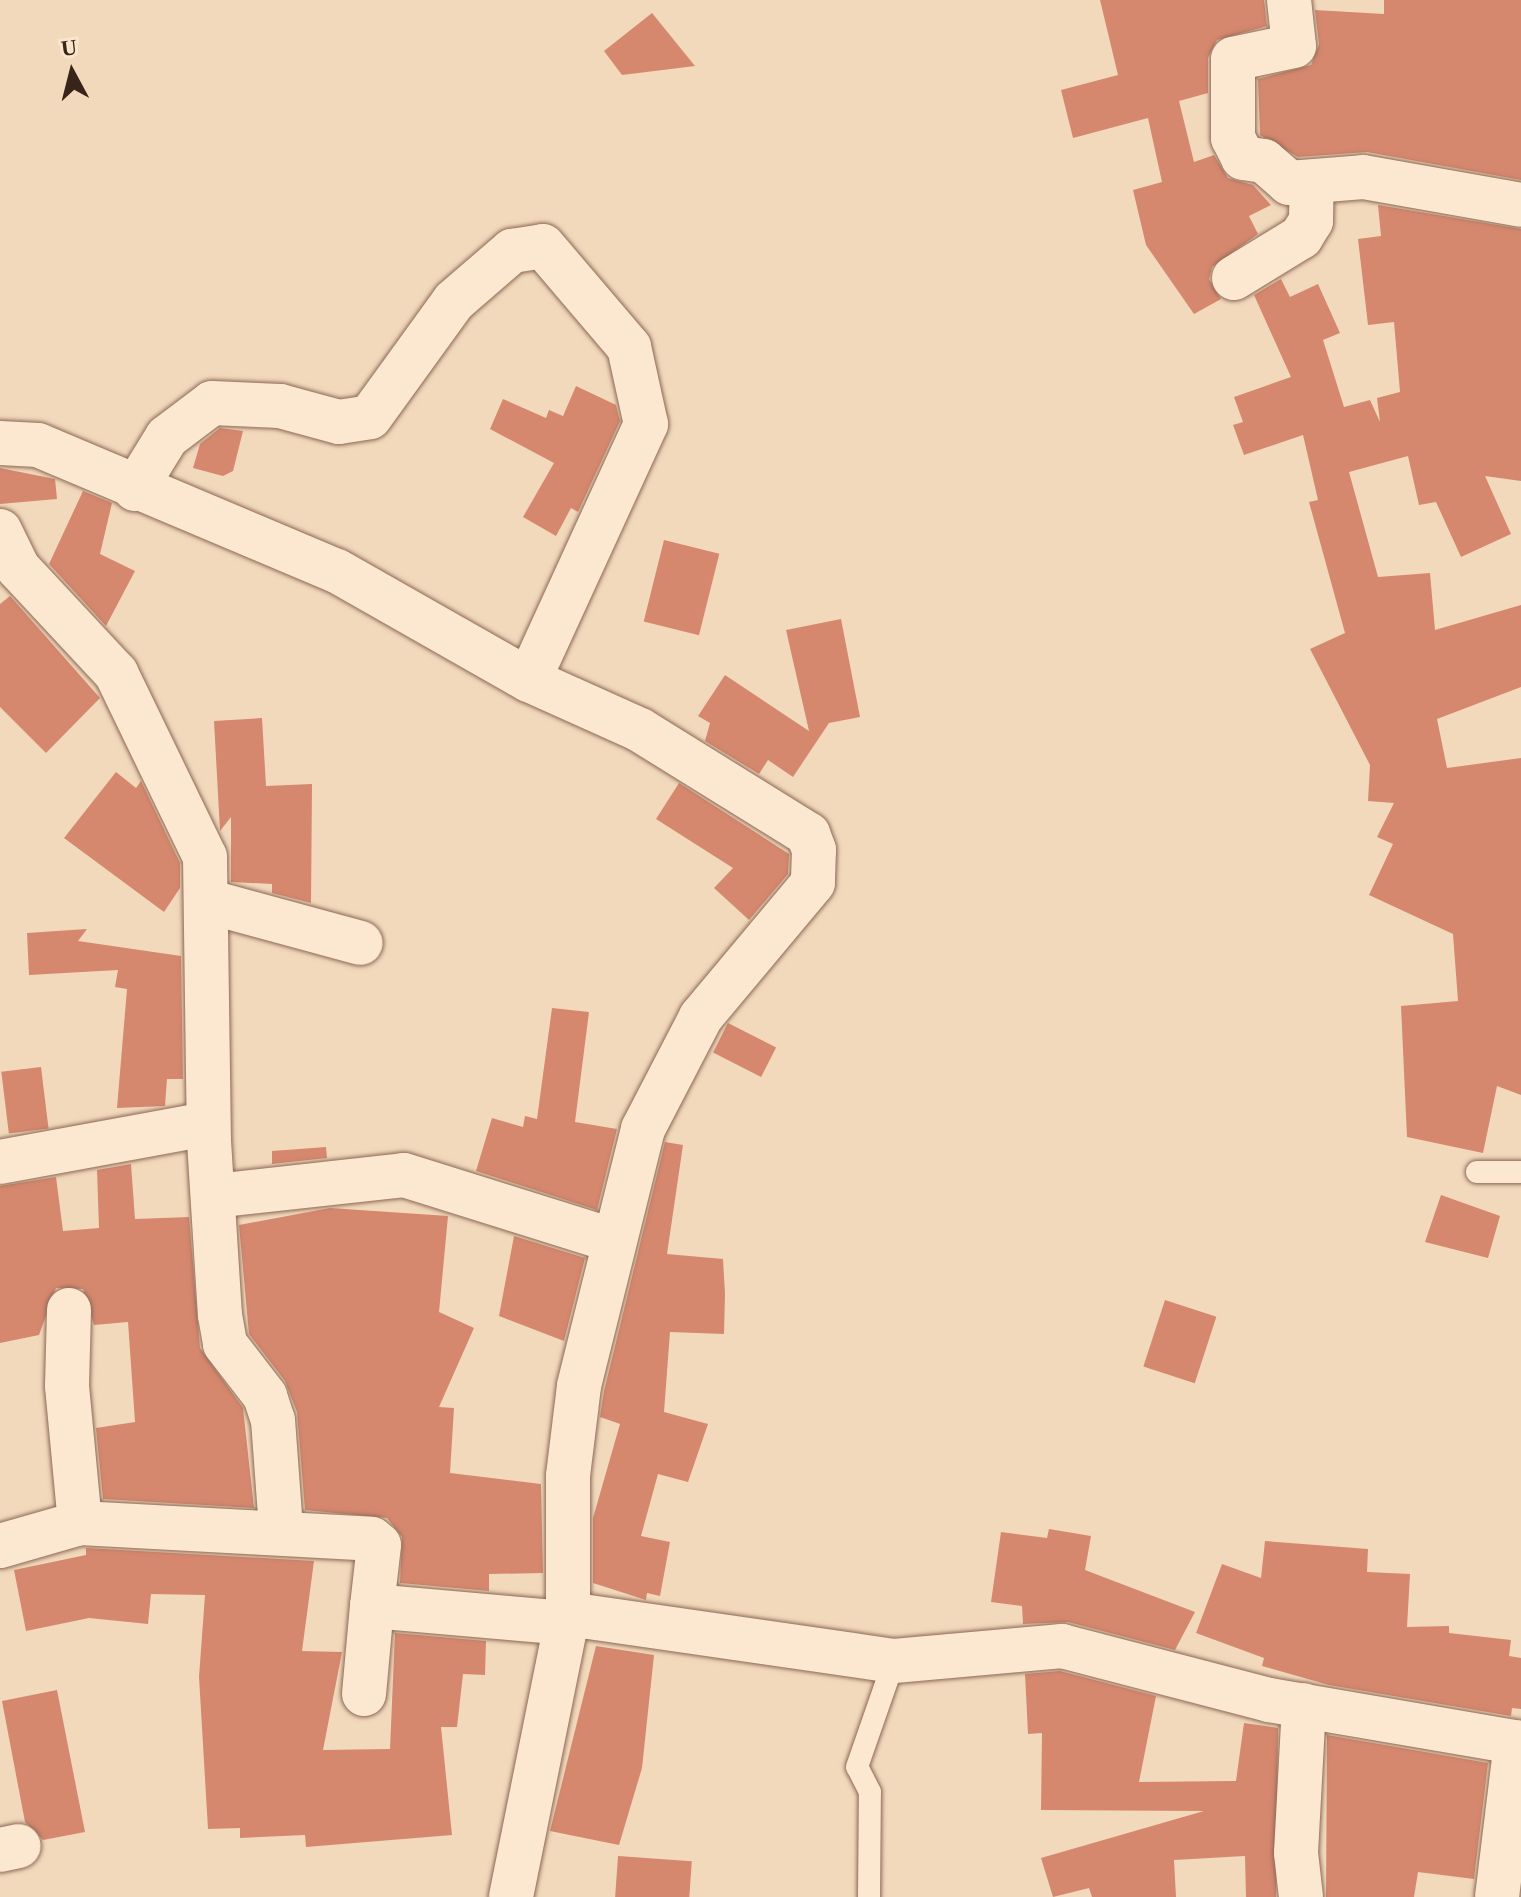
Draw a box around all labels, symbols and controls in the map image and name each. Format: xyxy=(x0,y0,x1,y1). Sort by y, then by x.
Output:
north arrow xyxy=(32,32,112,112)
text: U xyxy=(60,34,78,61)

